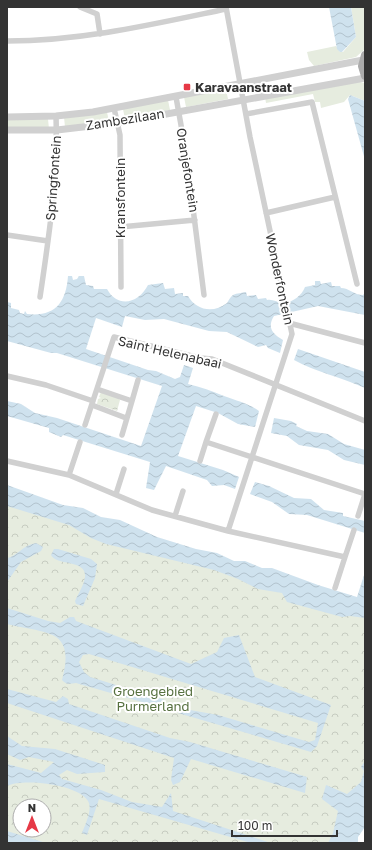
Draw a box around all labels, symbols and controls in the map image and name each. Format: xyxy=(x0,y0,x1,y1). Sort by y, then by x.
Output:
place label: Karavaanstraat xyxy=(195,79,292,95)
marker: Karavaanstraat xyxy=(182,82,192,92)
street label: Zambezilaan xyxy=(85,105,165,133)
street label: Oranjefontein xyxy=(173,127,203,213)
street label: Springfontein xyxy=(42,135,64,221)
street label: Kransfontein xyxy=(112,158,128,238)
street label: Wonderfontein xyxy=(262,232,298,326)
street label: Saint Helenabaai xyxy=(117,332,223,372)
park label: Groengebied Purmerland xyxy=(113,683,193,714)
north arrow xyxy=(12,798,52,838)
text: N xyxy=(28,801,36,814)
scale bar xyxy=(232,812,337,838)
text: 100 m xyxy=(238,818,272,833)

